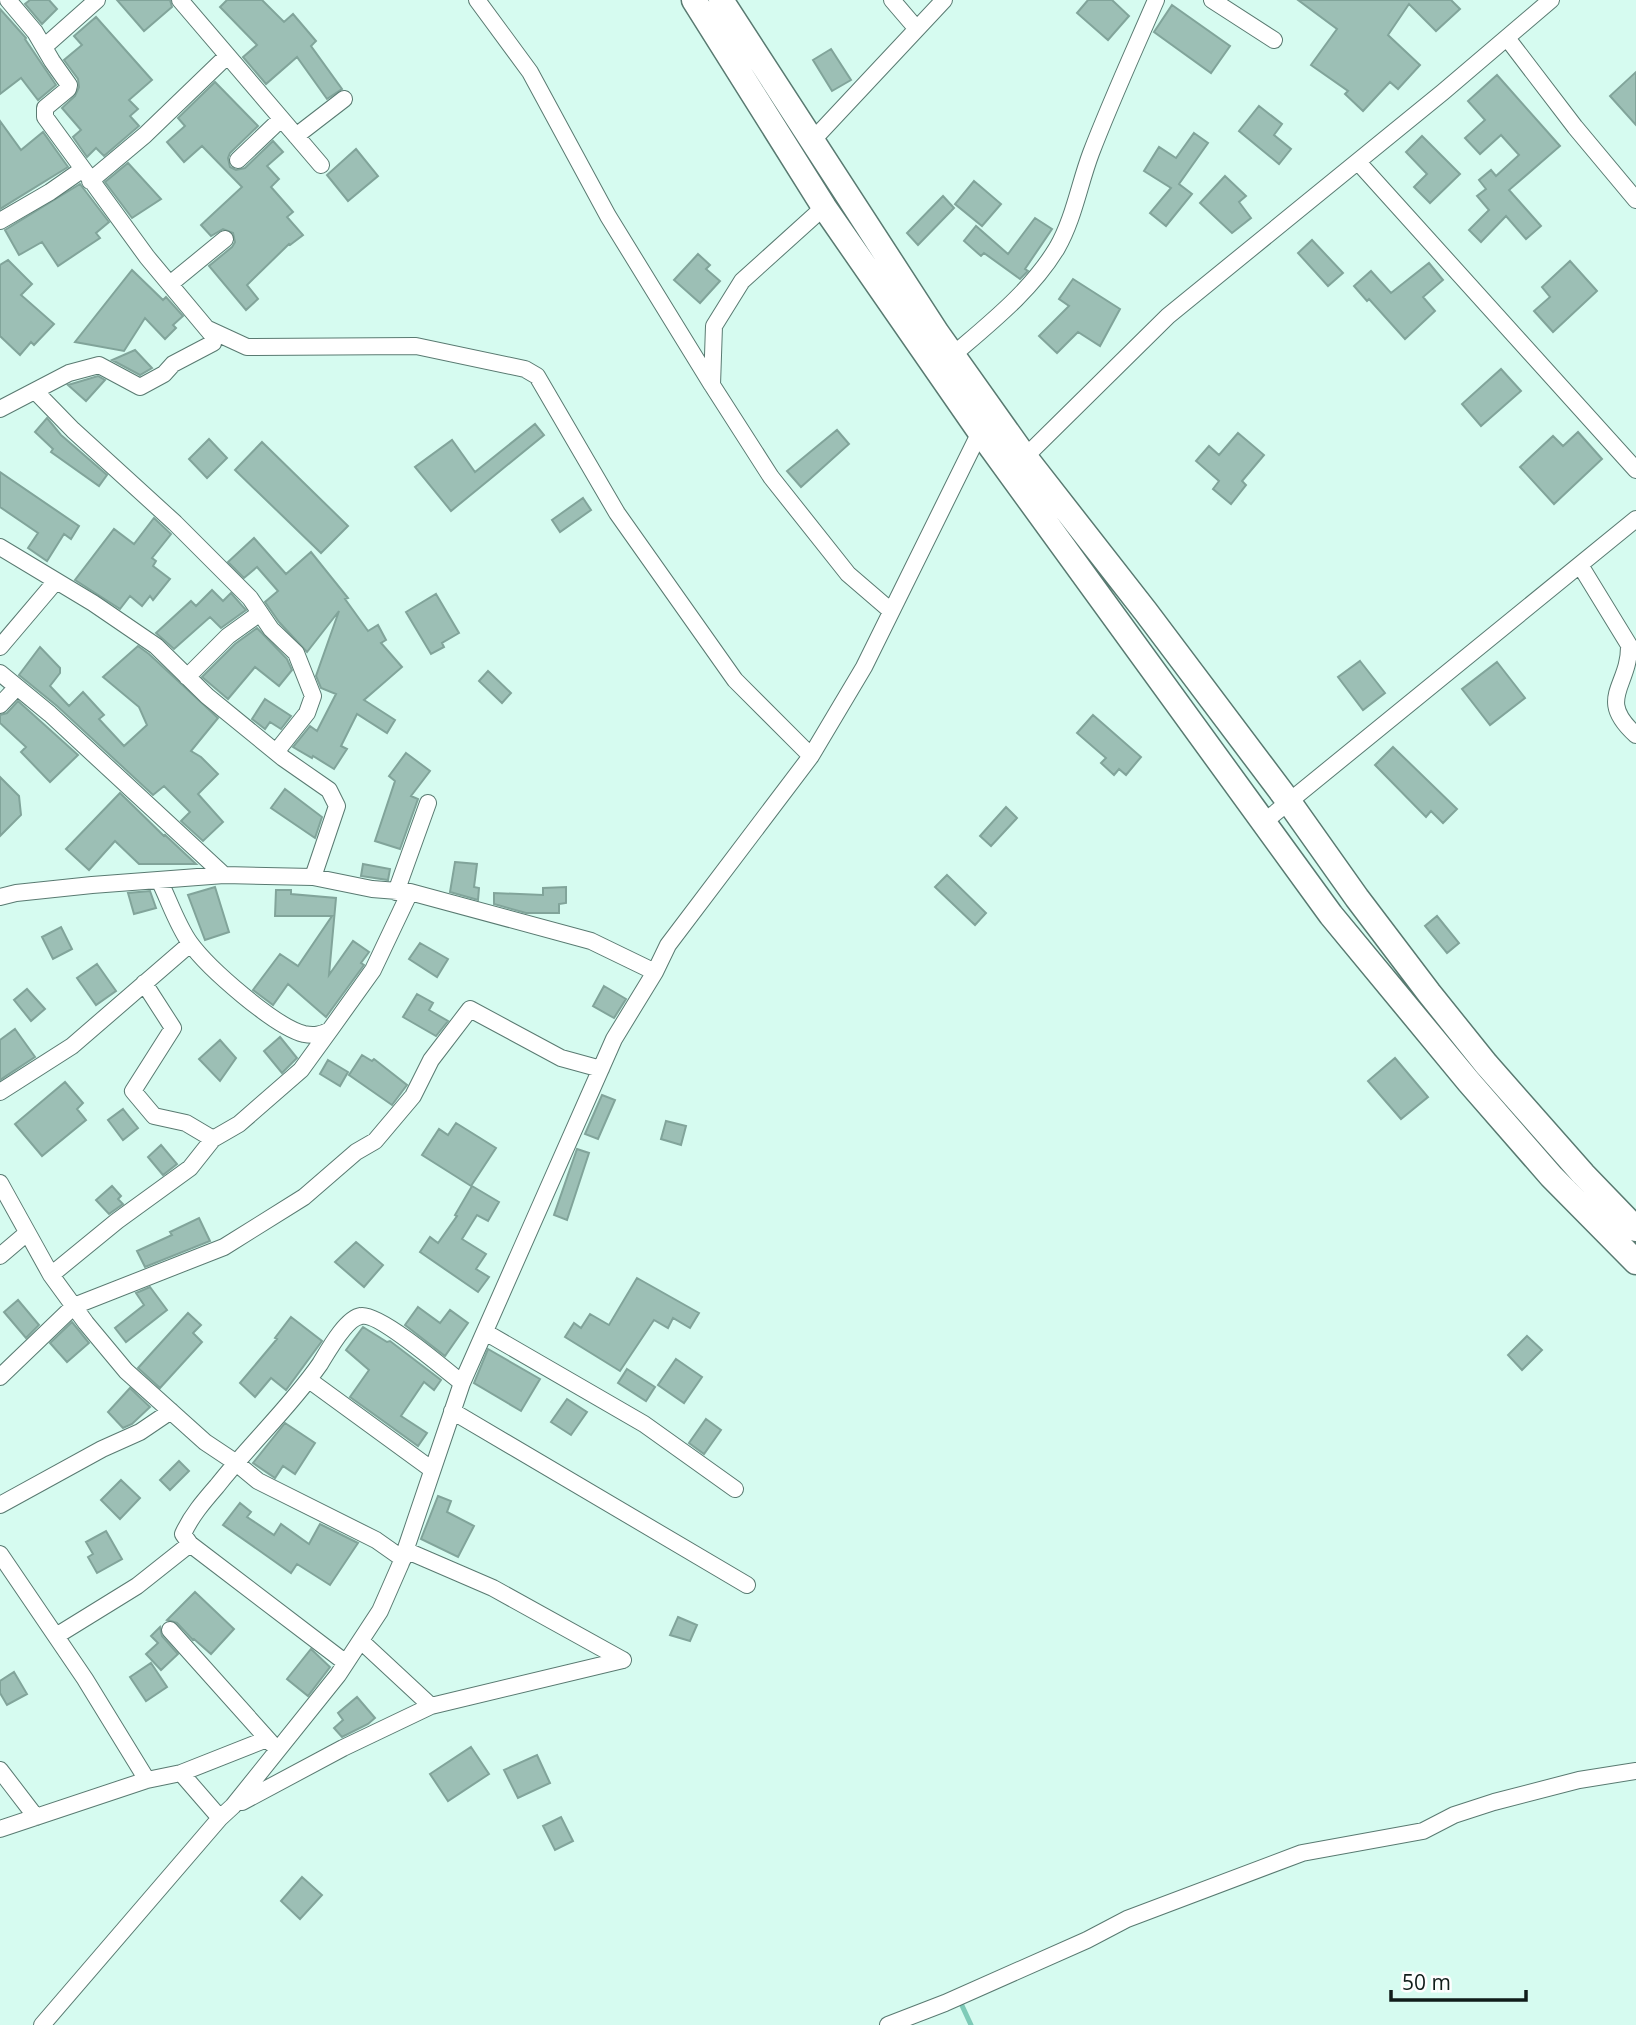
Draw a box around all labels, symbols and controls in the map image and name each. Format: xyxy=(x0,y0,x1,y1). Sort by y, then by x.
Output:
scale bar xyxy=(1391,1958,1526,2002)
text: 50 m xyxy=(1402,1968,1451,1996)

